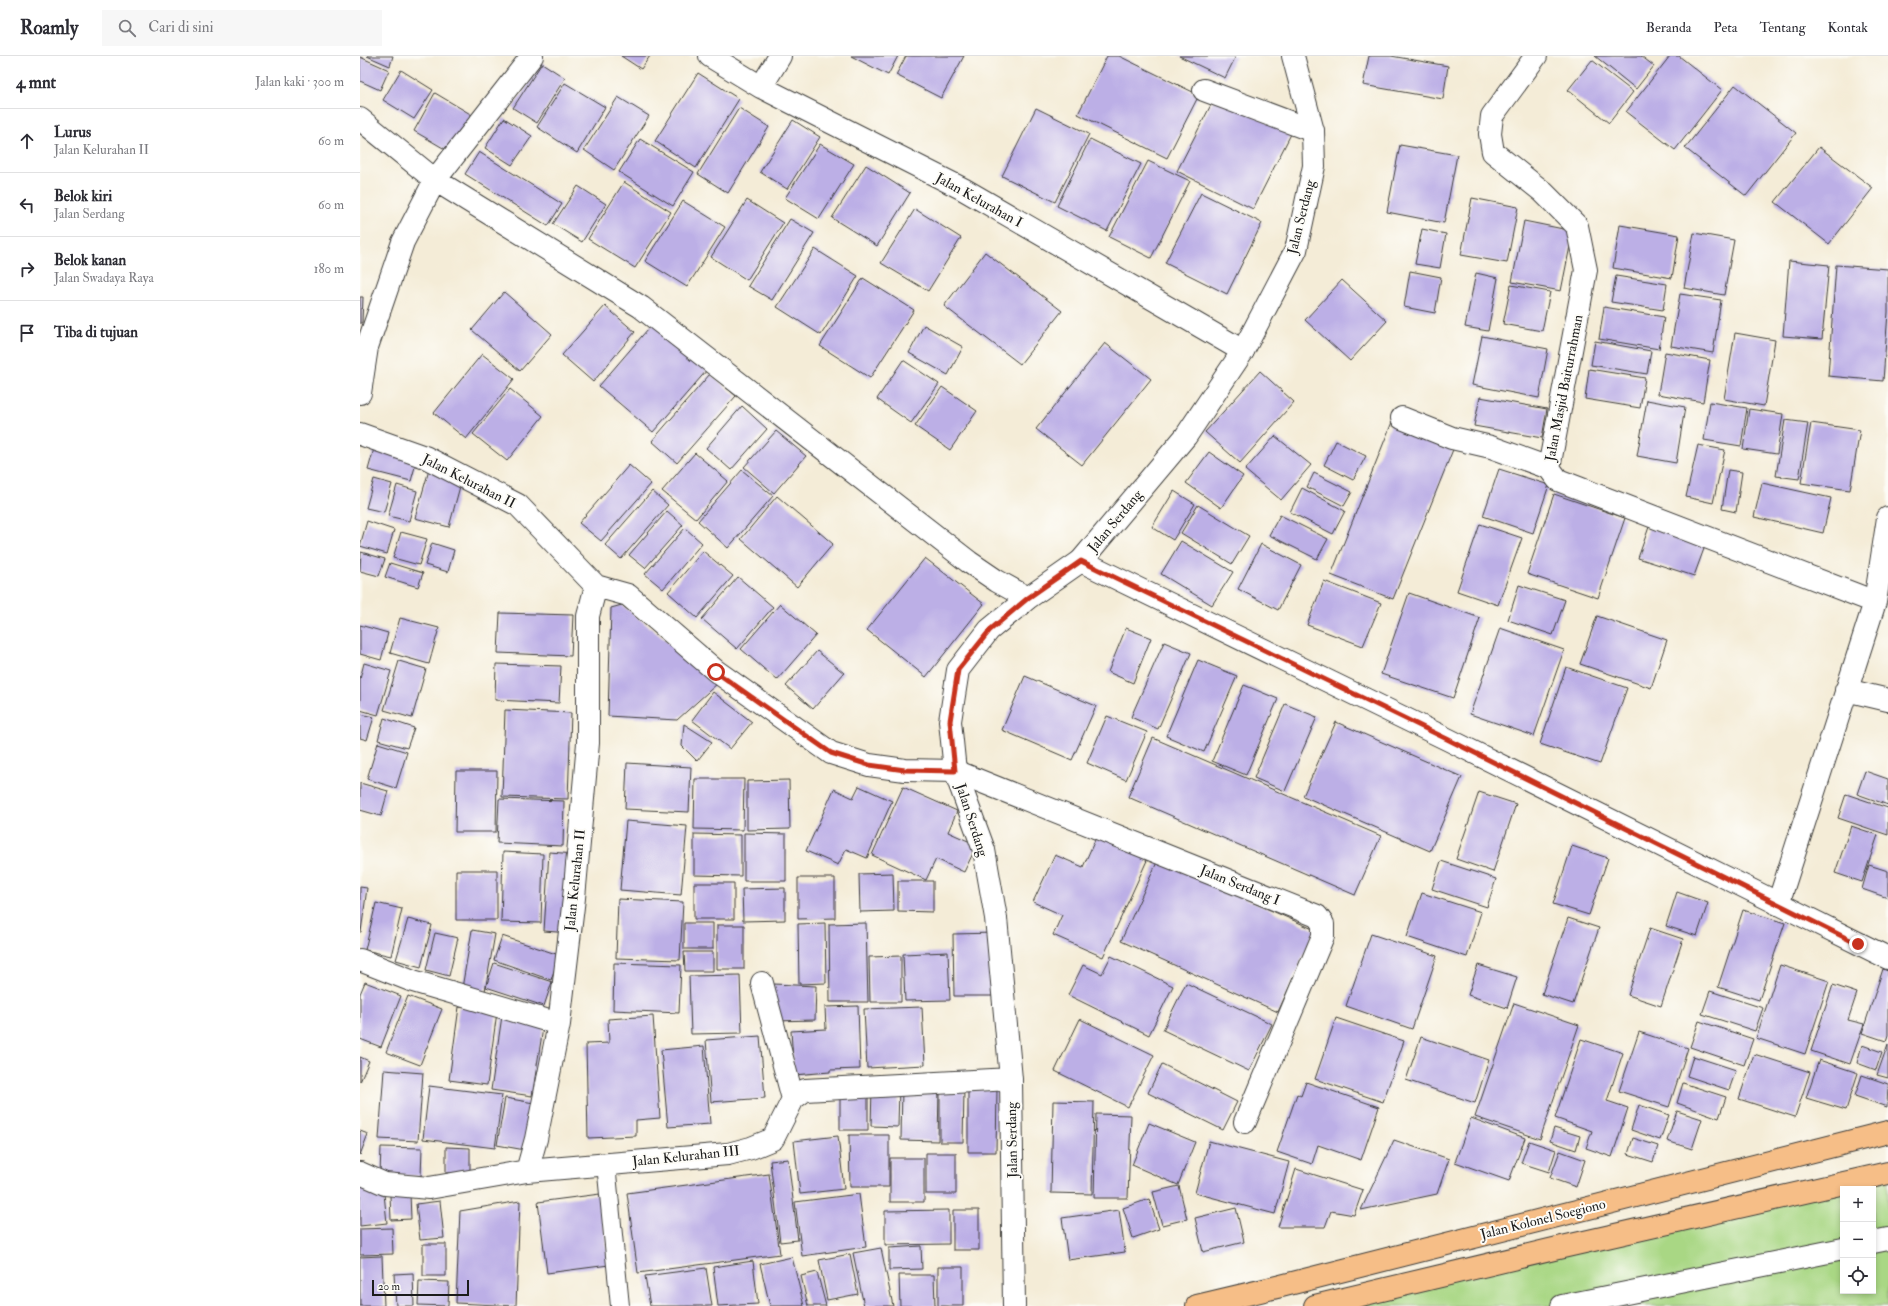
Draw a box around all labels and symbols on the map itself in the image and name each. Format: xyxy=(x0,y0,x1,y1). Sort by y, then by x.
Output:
street label: Jalan Kelurahan I xyxy=(932,169,1026,231)
street label: Jalan Serdang xyxy=(1283,177,1319,257)
street label: Jalan Masjid Baiturrahman xyxy=(1541,313,1587,464)
street label: Jalan Kelurahan II xyxy=(419,450,519,512)
street label: Jalan Serdang xyxy=(1083,486,1147,556)
route start xyxy=(707,663,725,681)
street label: Jalan Serdang xyxy=(952,780,992,860)
street label: Jalan Kelurahan II xyxy=(561,828,589,933)
street label: Jalan Serdang I xyxy=(1197,861,1283,909)
route end xyxy=(1849,935,1867,953)
street label: Jalan Serdang xyxy=(1003,1101,1021,1179)
street label: Jalan Kelurahan III xyxy=(630,1142,741,1170)
street label: Jalan Kolonel Soegiono xyxy=(1478,1195,1608,1243)
scale bar xyxy=(372,1278,469,1297)

